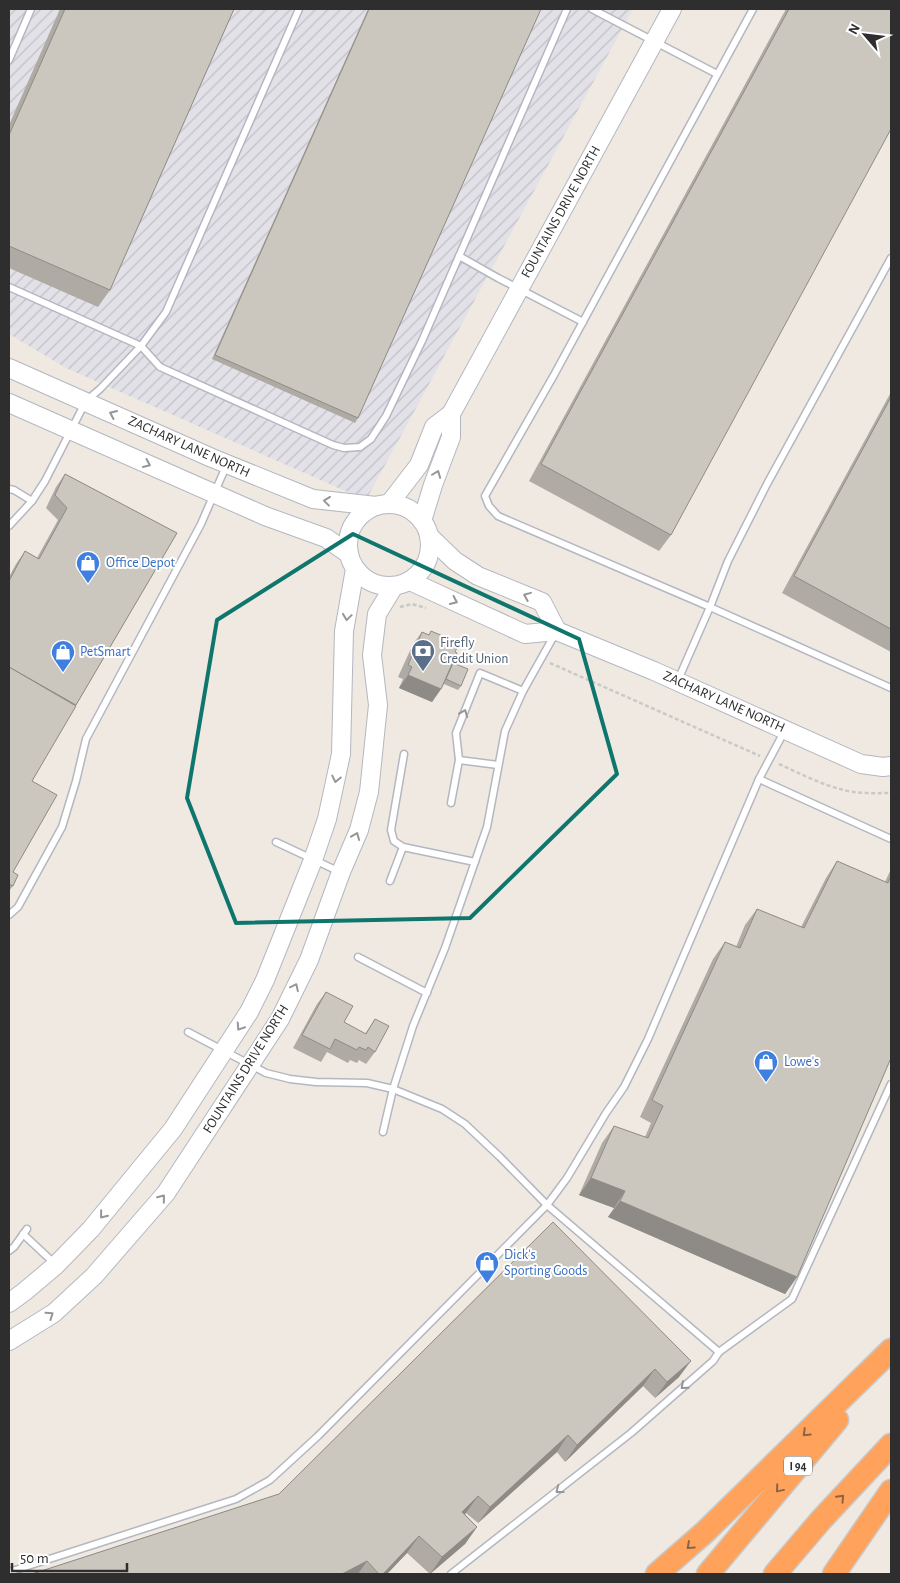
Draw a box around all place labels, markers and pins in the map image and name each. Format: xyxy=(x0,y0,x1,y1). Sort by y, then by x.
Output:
shop icon: Office Depot xyxy=(75,550,101,584)
place label: Office Depot xyxy=(106,556,176,570)
place label: Firefly Credit Union xyxy=(440,636,508,666)
bank icon: Firefly Credit Union xyxy=(410,638,436,672)
shop icon: PetSmart xyxy=(50,639,76,673)
place label: PetSmart xyxy=(80,645,131,659)
shop icon: Lowe's xyxy=(753,1049,779,1083)
place label: Lowe's xyxy=(784,1055,819,1069)
place label: Dick's Sporting Goods xyxy=(504,1248,588,1278)
shop icon: Dick's Sporting Goods xyxy=(474,1250,500,1284)

